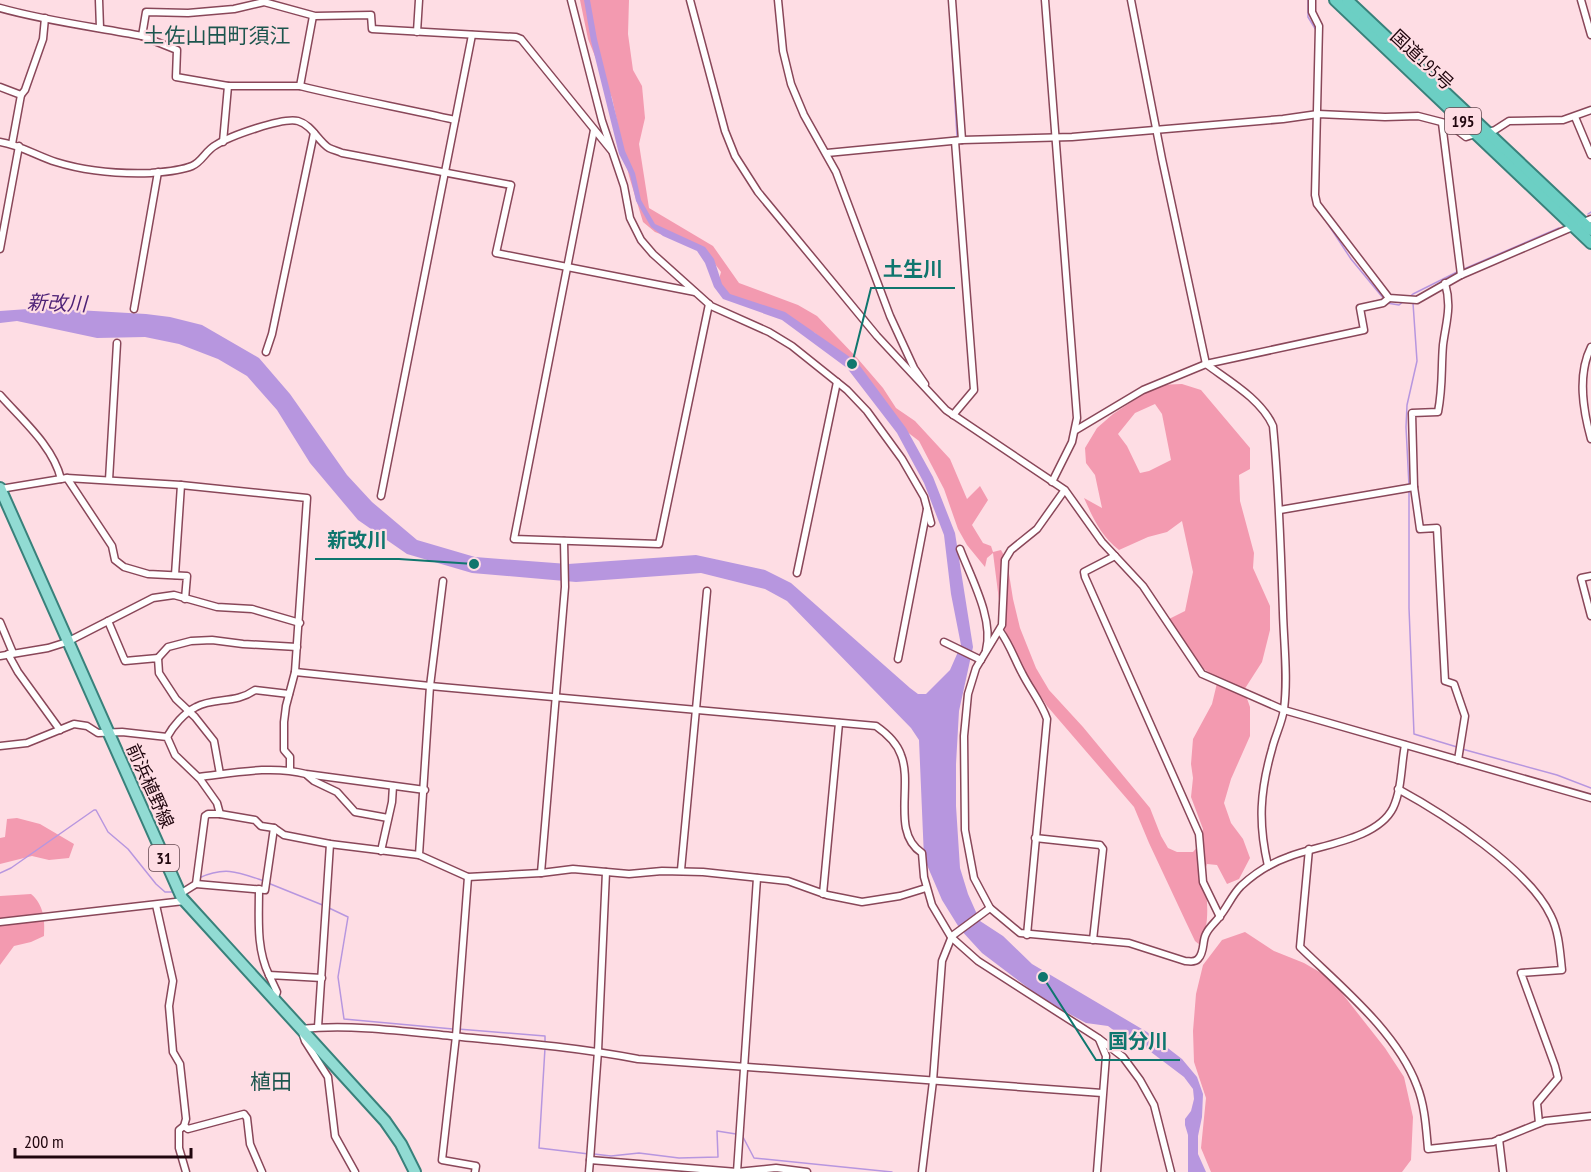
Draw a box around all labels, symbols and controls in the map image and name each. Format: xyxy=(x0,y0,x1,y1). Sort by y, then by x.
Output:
district label: 土佐山田町須江 xyxy=(144,22,291,49)
street label: 国道195号 xyxy=(1386,25,1459,95)
road number: 195 xyxy=(1445,108,1481,134)
callout: 土生川 xyxy=(871,250,955,288)
text: 土生川 xyxy=(883,256,943,282)
water label: 新改川 xyxy=(27,289,89,317)
callout: 新改川 xyxy=(315,521,399,559)
text: 新改川 xyxy=(327,527,387,553)
street label: 前浜植野線 xyxy=(122,740,179,832)
road number: 31 xyxy=(149,845,179,871)
callout: 国分川 xyxy=(1096,1022,1180,1060)
text: 国分川 xyxy=(1108,1028,1168,1054)
district label: 植田 xyxy=(250,1068,292,1095)
scale bar xyxy=(15,1121,190,1159)
text: 200 m xyxy=(24,1130,64,1153)

